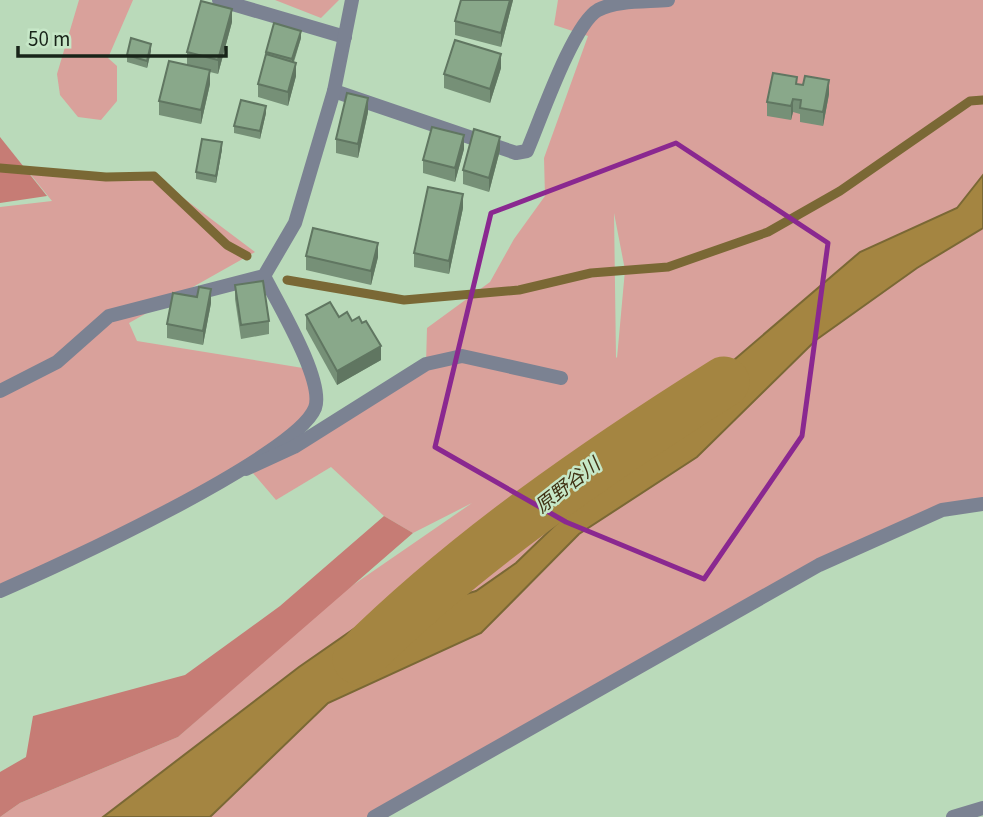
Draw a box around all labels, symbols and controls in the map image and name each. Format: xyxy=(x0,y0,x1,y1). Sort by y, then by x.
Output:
scale bar xyxy=(18,14,226,58)
text: 50 m xyxy=(28,24,70,54)
water label: 原野谷川 xyxy=(530,451,608,520)

